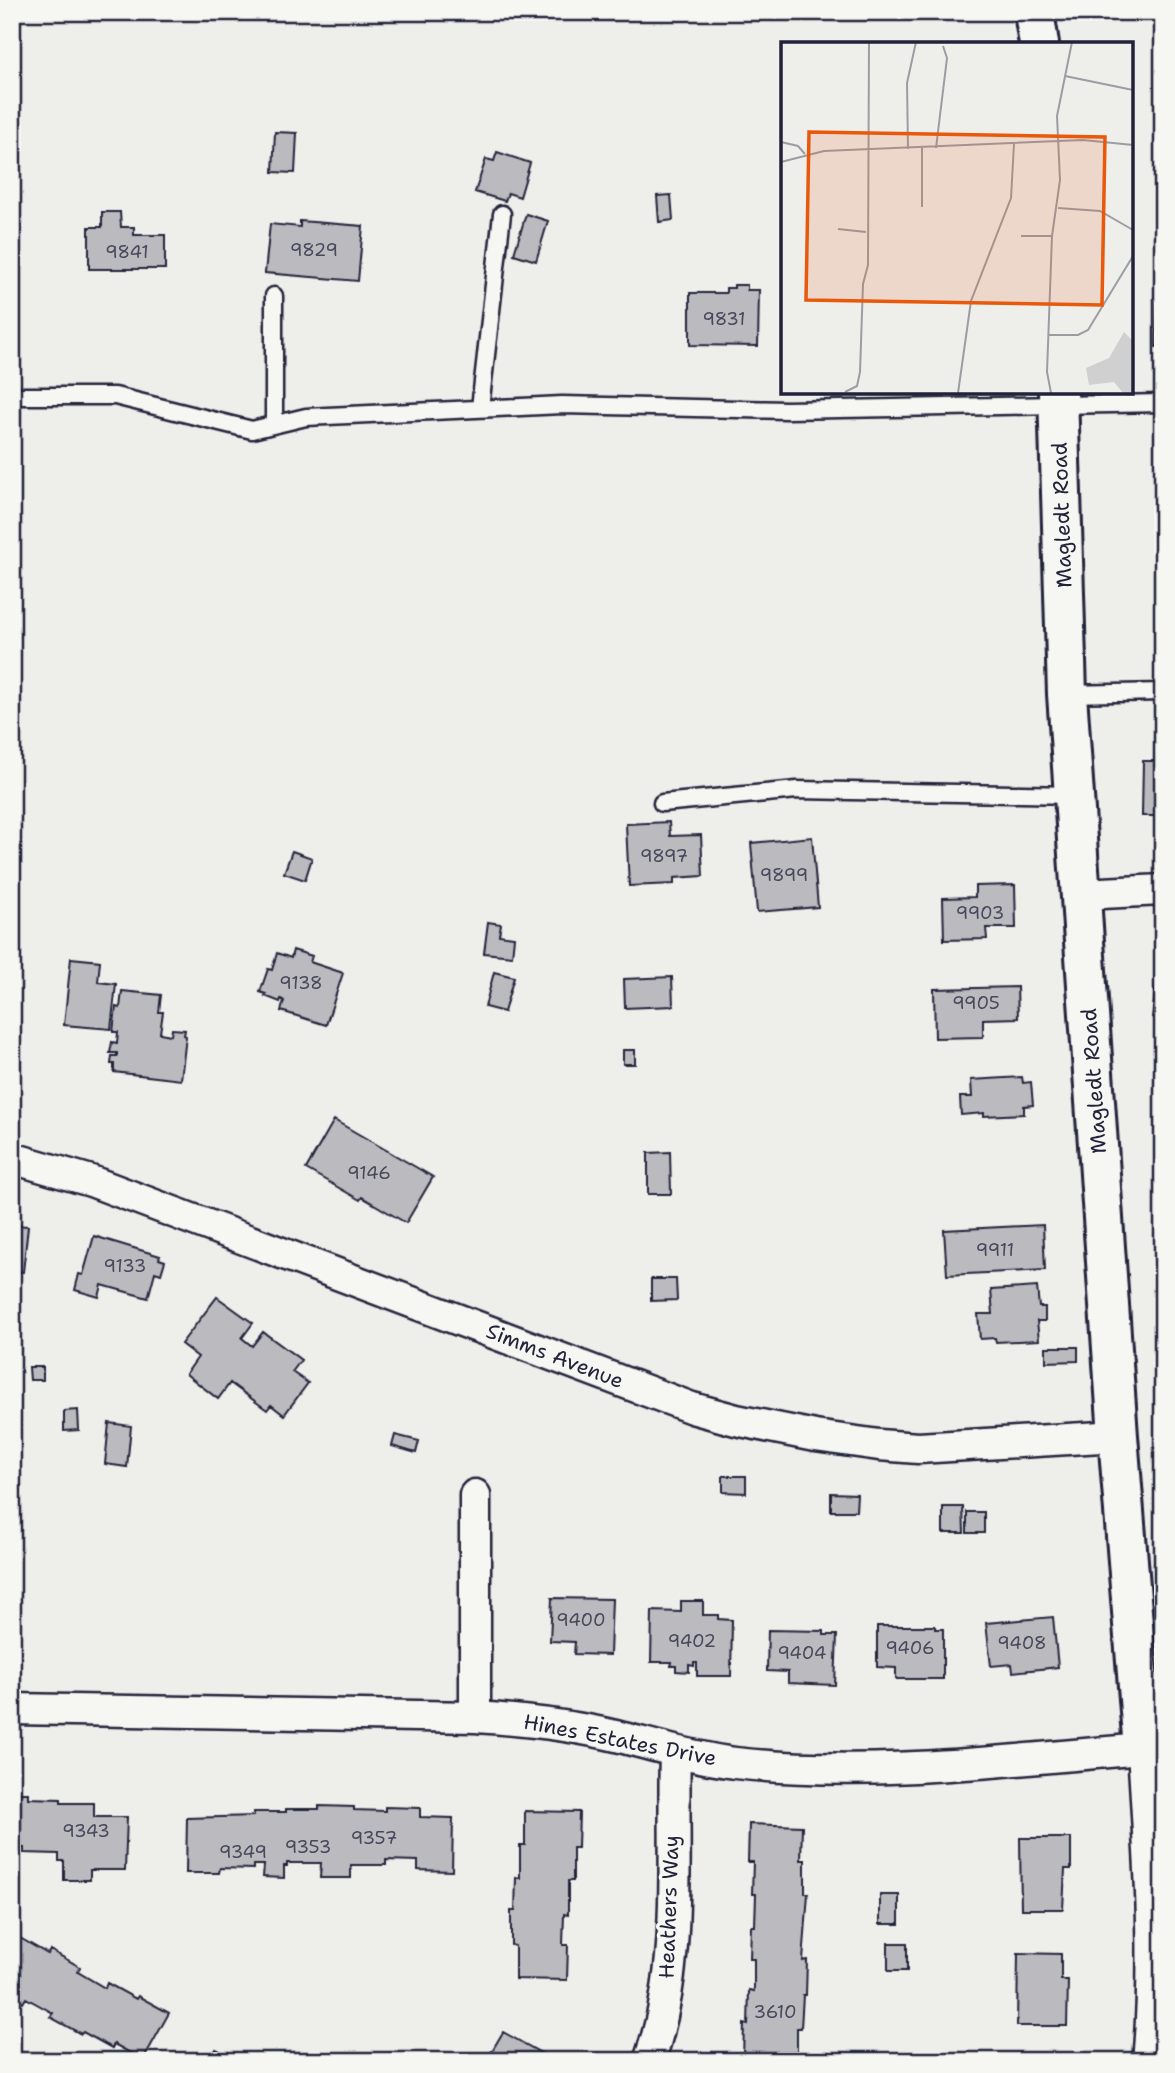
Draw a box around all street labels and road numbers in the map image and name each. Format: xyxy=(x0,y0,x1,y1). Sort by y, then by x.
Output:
street label: Magledt Road xyxy=(1045,442,1079,588)
street label: Magledt Road xyxy=(1075,1007,1113,1155)
street label: Simms Avenue xyxy=(482,1317,628,1395)
street label: Hines Estates Drive xyxy=(521,1708,719,1772)
street label: Heathers Way xyxy=(653,1835,685,1979)

